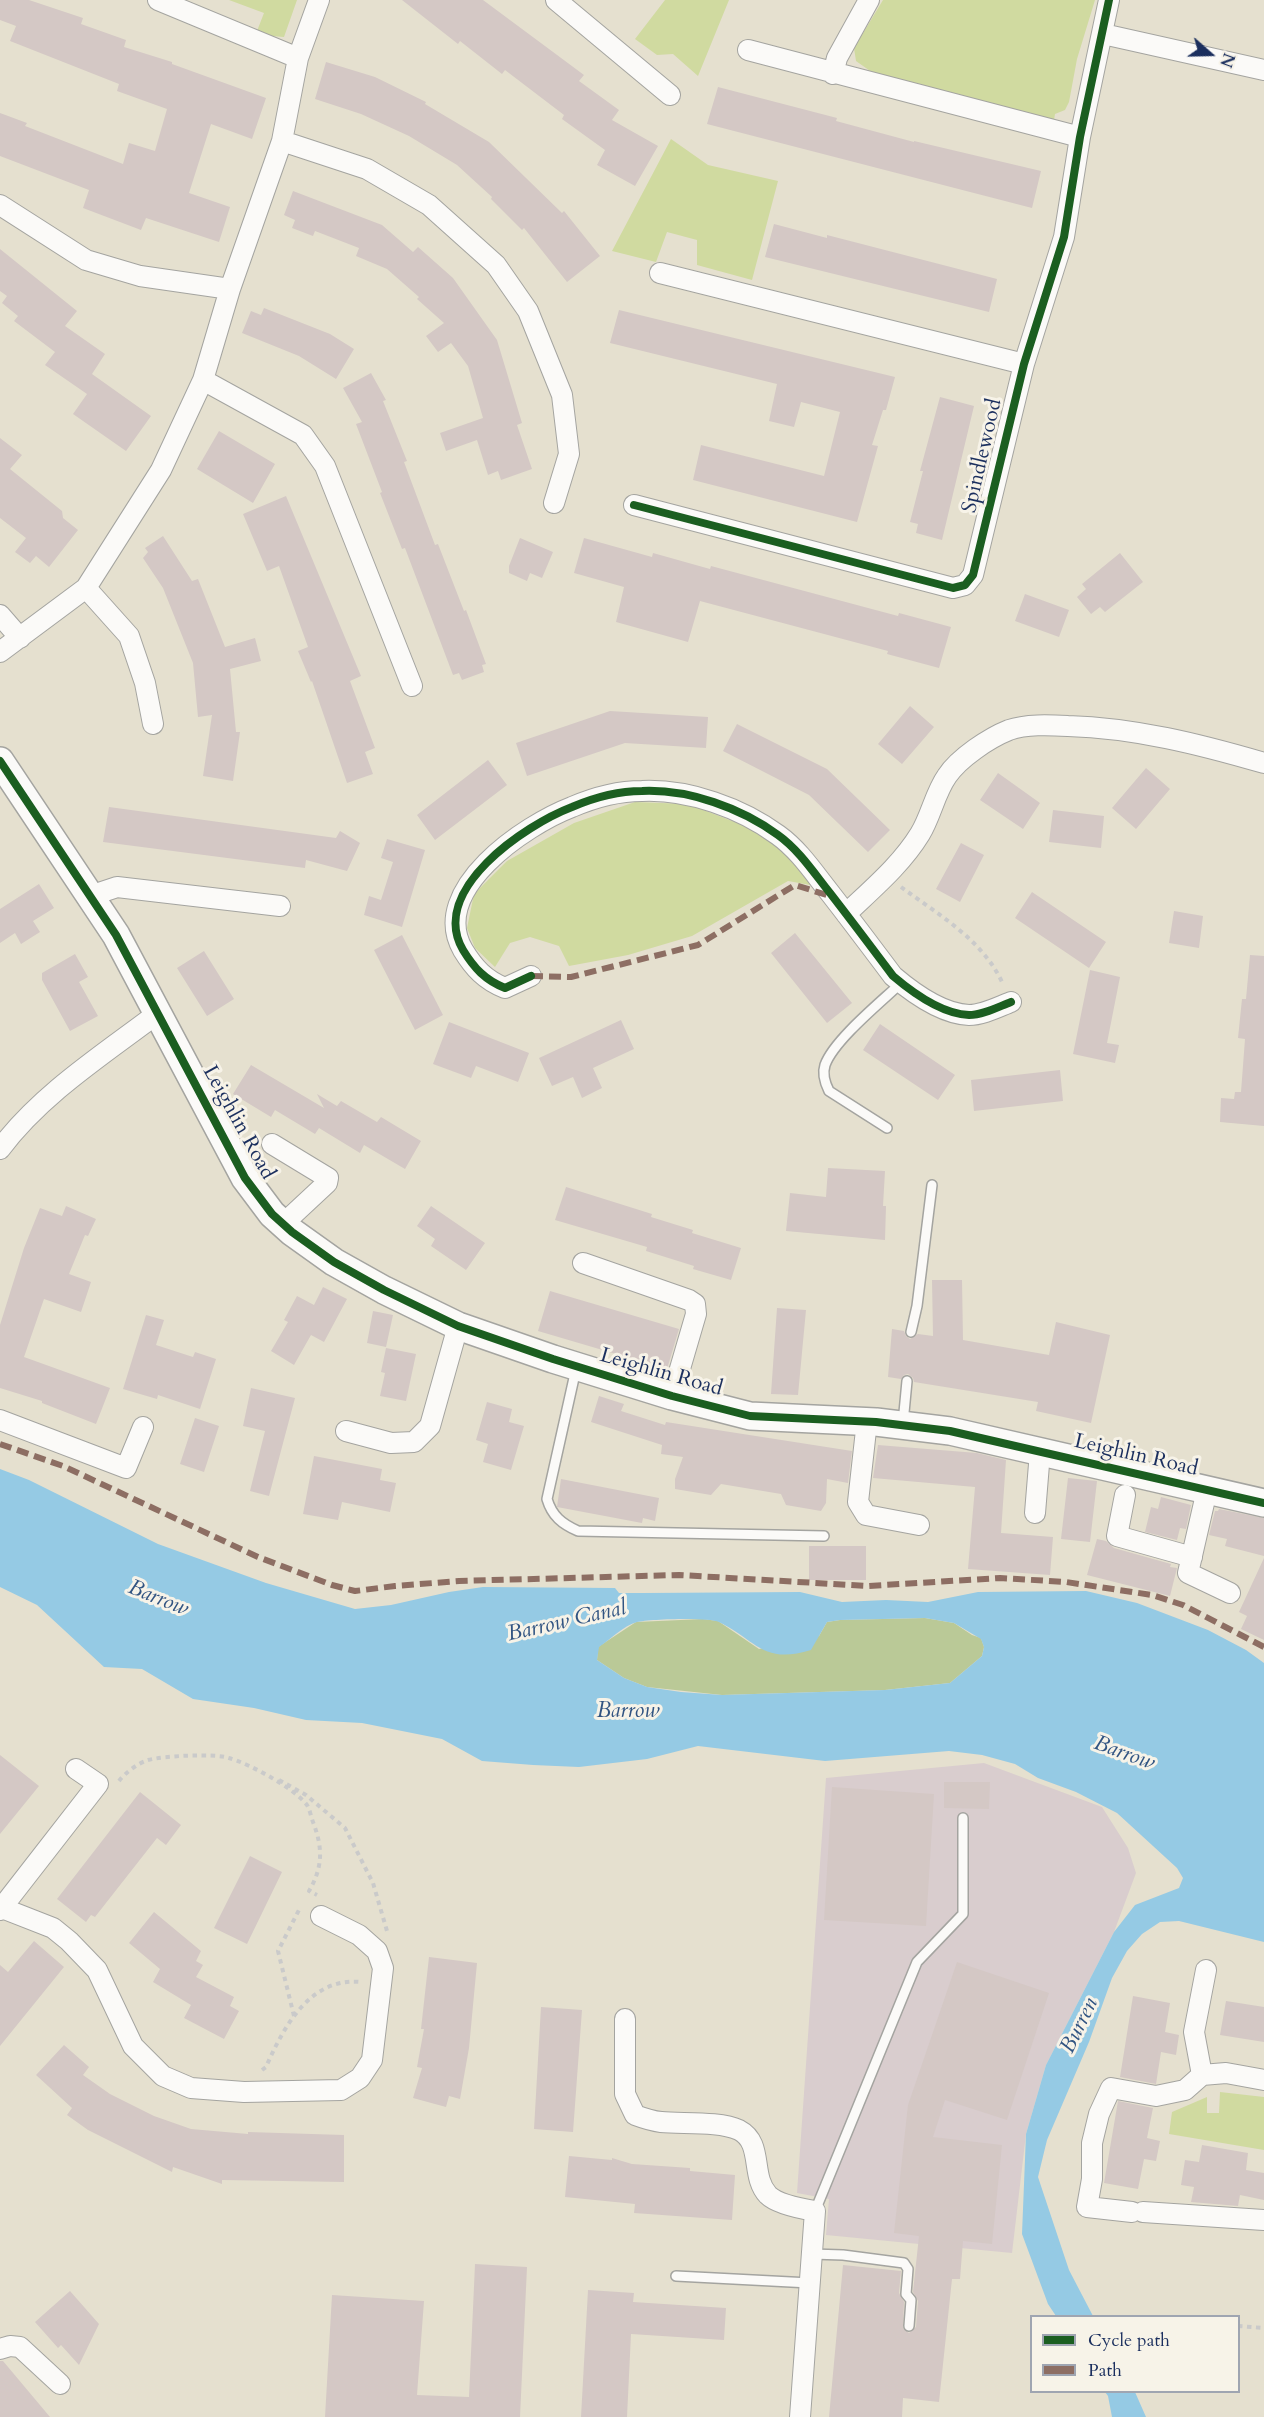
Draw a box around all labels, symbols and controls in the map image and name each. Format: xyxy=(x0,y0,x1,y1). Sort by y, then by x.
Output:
north arrow xyxy=(1180,24,1240,84)
text: N xyxy=(1214,50,1240,70)
street label: Spindlewood xyxy=(958,397,1008,515)
street label: Leighlin Road xyxy=(196,1062,280,1184)
street label: Leighlin Road xyxy=(597,1343,725,1403)
street label: Leighlin Road xyxy=(1072,1430,1200,1482)
water label: Barrow xyxy=(124,1575,192,1623)
water label: Barrow Canal xyxy=(505,1595,629,1649)
water label: Barrow xyxy=(597,1699,659,1725)
water label: Barrow xyxy=(1090,1731,1158,1777)
water label: Burren xyxy=(1055,1994,1105,2058)
legend xyxy=(1030,2315,1240,2393)
text: Cycle path xyxy=(1088,2328,1170,2353)
text: Path xyxy=(1088,2358,1122,2383)

